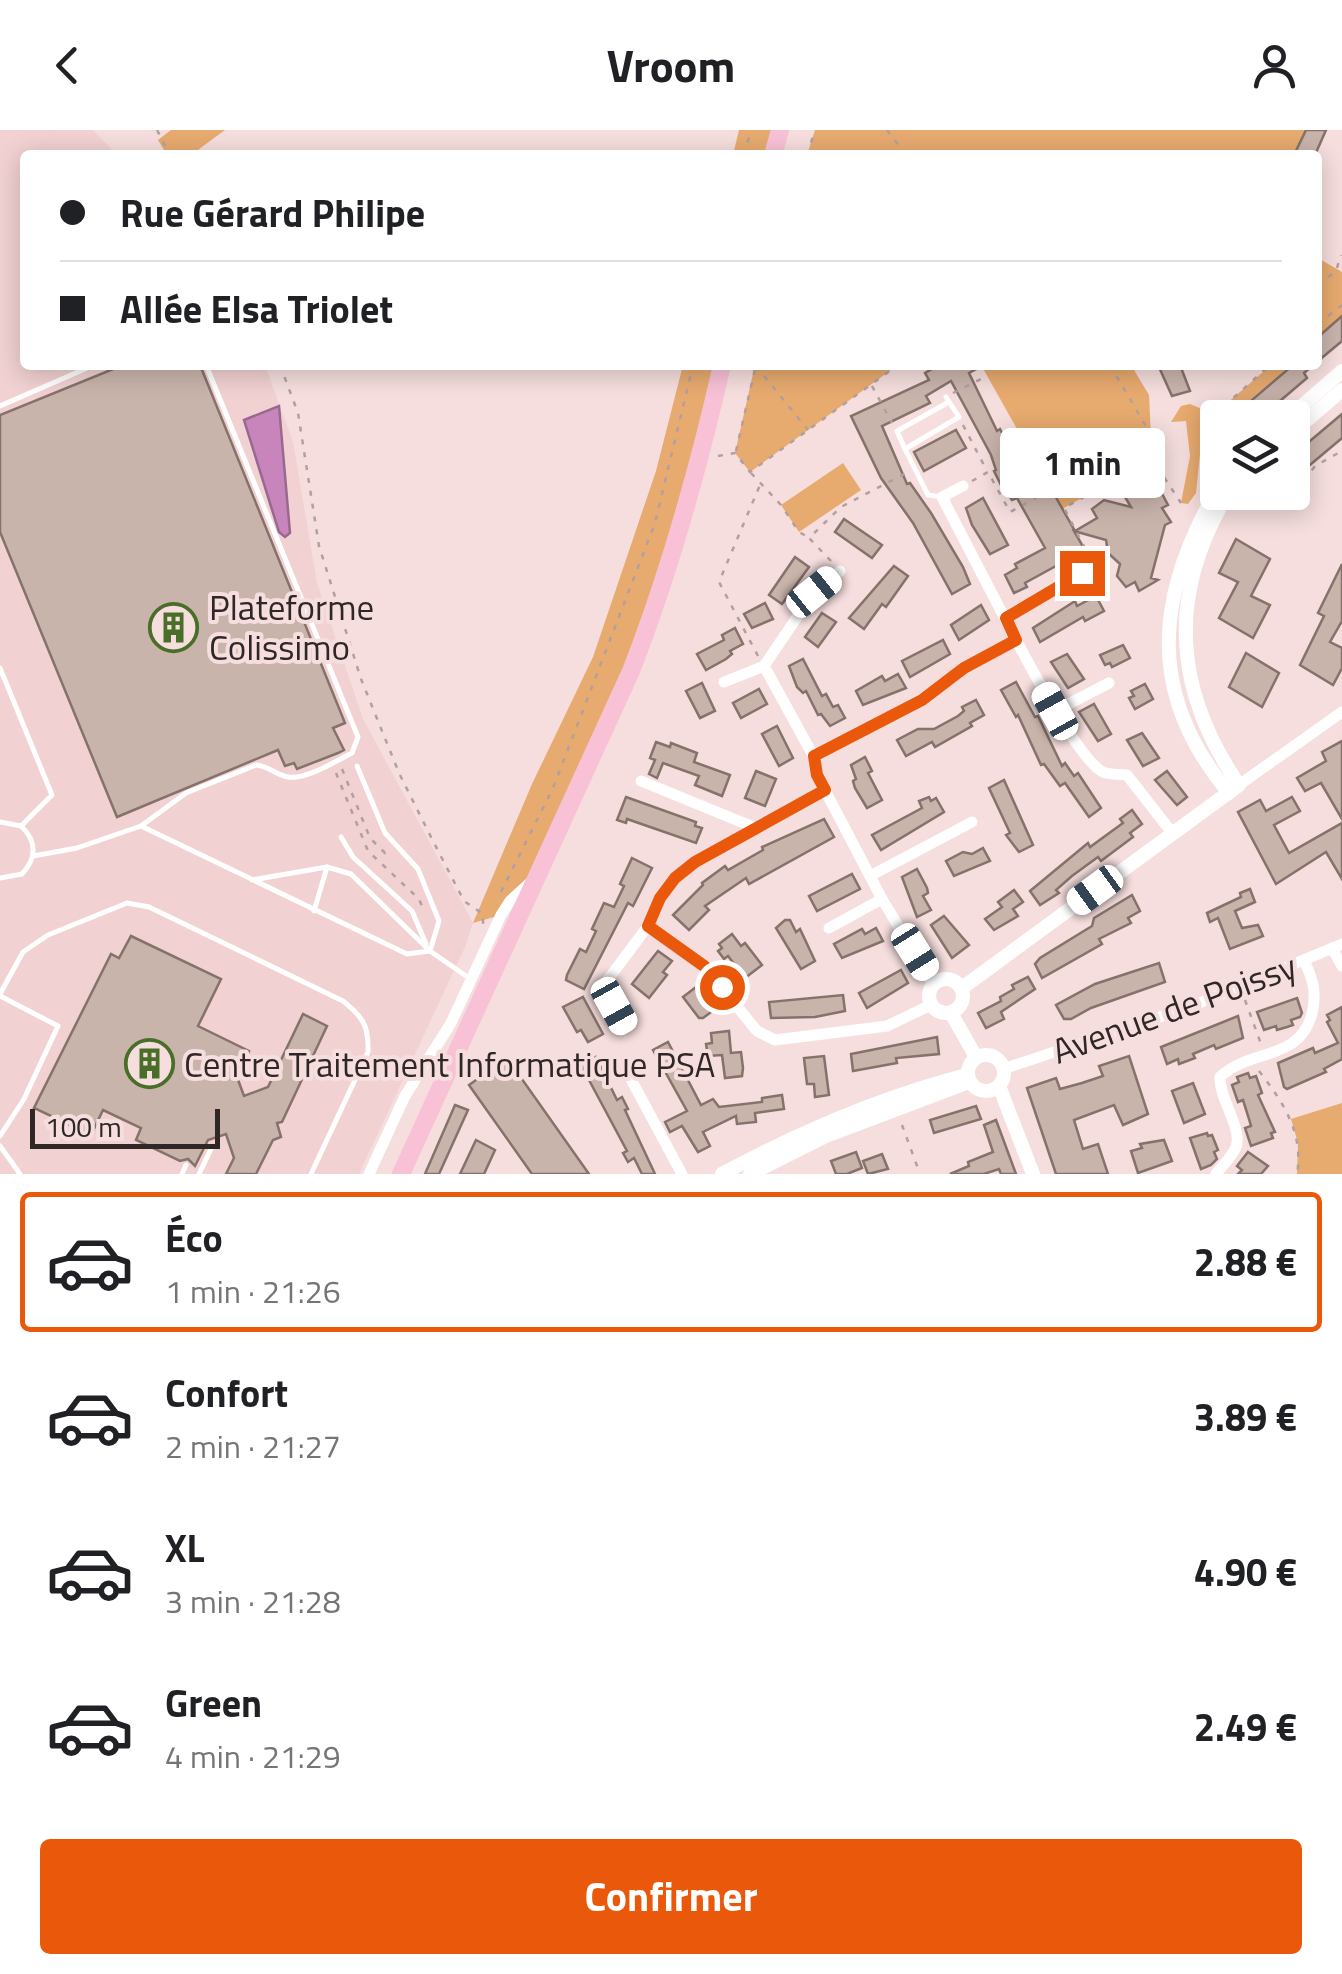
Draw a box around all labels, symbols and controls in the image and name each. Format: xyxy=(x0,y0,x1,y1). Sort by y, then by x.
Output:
text: Vroom xyxy=(607,31,735,99)
icon: back xyxy=(40,38,95,93)
icon: person xyxy=(1247,38,1302,93)
text: Rue Gérard Philipe xyxy=(120,184,425,242)
text: Allée Elsa Triolet xyxy=(120,280,393,338)
map controls xyxy=(1200,400,1310,510)
button: layers xyxy=(1200,400,1310,510)
callout: 1 min xyxy=(1000,428,1164,498)
text: 1 min xyxy=(1044,439,1121,487)
route end xyxy=(1060,551,1105,596)
car xyxy=(781,561,847,623)
place label: Plateforme Colissimo xyxy=(209,580,374,674)
building icon: Plateforme Colissimo xyxy=(148,601,200,653)
car xyxy=(1027,677,1083,745)
car xyxy=(1062,860,1128,920)
car xyxy=(886,919,944,985)
street label: Avenue de Poissy xyxy=(1044,939,1304,1077)
route start xyxy=(700,965,745,1010)
car xyxy=(586,972,642,1040)
place label: Centre Traitement Informatique PSA xyxy=(184,1037,716,1091)
building icon: Centre Traitement Informatique PSA xyxy=(123,1038,175,1090)
scale bar xyxy=(30,1104,220,1148)
text: 100 m xyxy=(45,1105,122,1148)
text: Éco xyxy=(165,1209,223,1267)
icon: car xyxy=(45,1217,135,1307)
text: 2.88 € xyxy=(1194,1233,1297,1291)
text: 1 min · 21:26 xyxy=(165,1267,341,1315)
text: Confort xyxy=(165,1364,288,1422)
icon: car xyxy=(45,1372,135,1462)
text: 3.89 € xyxy=(1194,1388,1297,1446)
text: 2 min · 21:27 xyxy=(165,1422,341,1470)
text: XL xyxy=(165,1519,205,1577)
icon: car xyxy=(45,1527,135,1617)
text: 4.90 € xyxy=(1194,1543,1297,1601)
text: 3 min · 21:28 xyxy=(165,1577,341,1625)
text: Green xyxy=(165,1674,262,1732)
icon: car xyxy=(45,1682,135,1772)
text: 2.49 € xyxy=(1194,1698,1297,1756)
text: 4 min · 21:29 xyxy=(165,1732,341,1780)
button: Confirmer xyxy=(40,1839,1302,1954)

